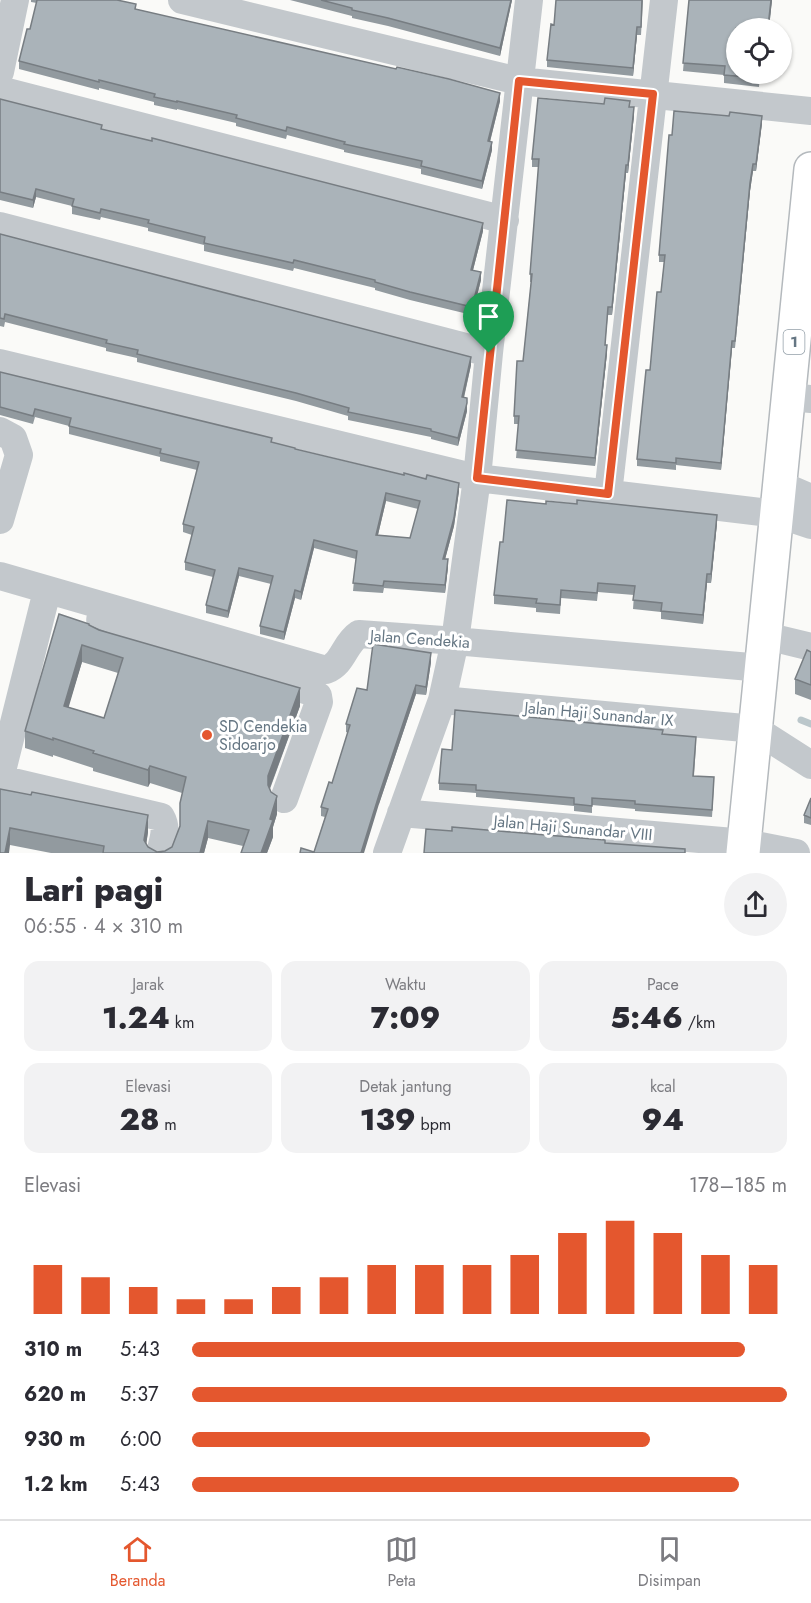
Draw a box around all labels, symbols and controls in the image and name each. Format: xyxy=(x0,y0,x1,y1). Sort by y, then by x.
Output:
map controls xyxy=(726,18,792,84)
button: locate xyxy=(726,18,792,84)
pin xyxy=(463,291,514,353)
icon: arrive xyxy=(472,300,505,333)
road number: 1 xyxy=(784,330,804,354)
street label: Jalan Cendekia xyxy=(367,624,471,654)
street label: Jalan Haji Sunandar IX xyxy=(521,696,675,732)
place label: SD Cendekia Sidoarjo xyxy=(219,715,307,756)
marker: SD Cendekia Sidoarjo xyxy=(200,728,214,742)
street label: Jalan Haji Sunandar VIII xyxy=(491,809,653,846)
text: Lari pagi xyxy=(24,866,163,913)
button: share xyxy=(724,873,787,936)
text: 06:55 · 4 × 310 m xyxy=(24,912,183,941)
text: Jarak xyxy=(132,973,164,996)
text: Waktu xyxy=(385,973,426,996)
text: Pace xyxy=(647,973,679,996)
text: 1.24 xyxy=(102,996,170,1039)
text: 7:09 xyxy=(370,996,440,1039)
text: 5:46 xyxy=(610,996,683,1039)
text: km xyxy=(170,1011,194,1034)
text: /km xyxy=(683,1011,716,1034)
text: Elevasi xyxy=(125,1075,171,1098)
text: Detak jantung xyxy=(359,1075,452,1098)
text: kcal xyxy=(650,1075,676,1098)
text: 28 xyxy=(120,1098,160,1141)
text: 139 xyxy=(360,1098,416,1141)
text: 94 xyxy=(641,1098,684,1141)
text: m xyxy=(160,1113,177,1136)
text: bpm xyxy=(416,1113,451,1136)
text: Elevasi xyxy=(24,1171,81,1200)
text: 178–185 m xyxy=(689,1171,787,1200)
text: 310 m xyxy=(24,1335,82,1364)
text: 5:43 xyxy=(120,1335,160,1364)
text: 620 m xyxy=(24,1380,86,1409)
text: 5:37 xyxy=(120,1380,158,1409)
text: 930 m xyxy=(24,1425,85,1454)
text: 6:00 xyxy=(120,1425,162,1454)
text: 1.2 km xyxy=(24,1470,88,1499)
text: 5:43 xyxy=(120,1470,160,1499)
tab: Beranda xyxy=(110,1533,165,1592)
tab: Peta xyxy=(385,1533,418,1592)
tab: Disimpan xyxy=(638,1533,701,1592)

